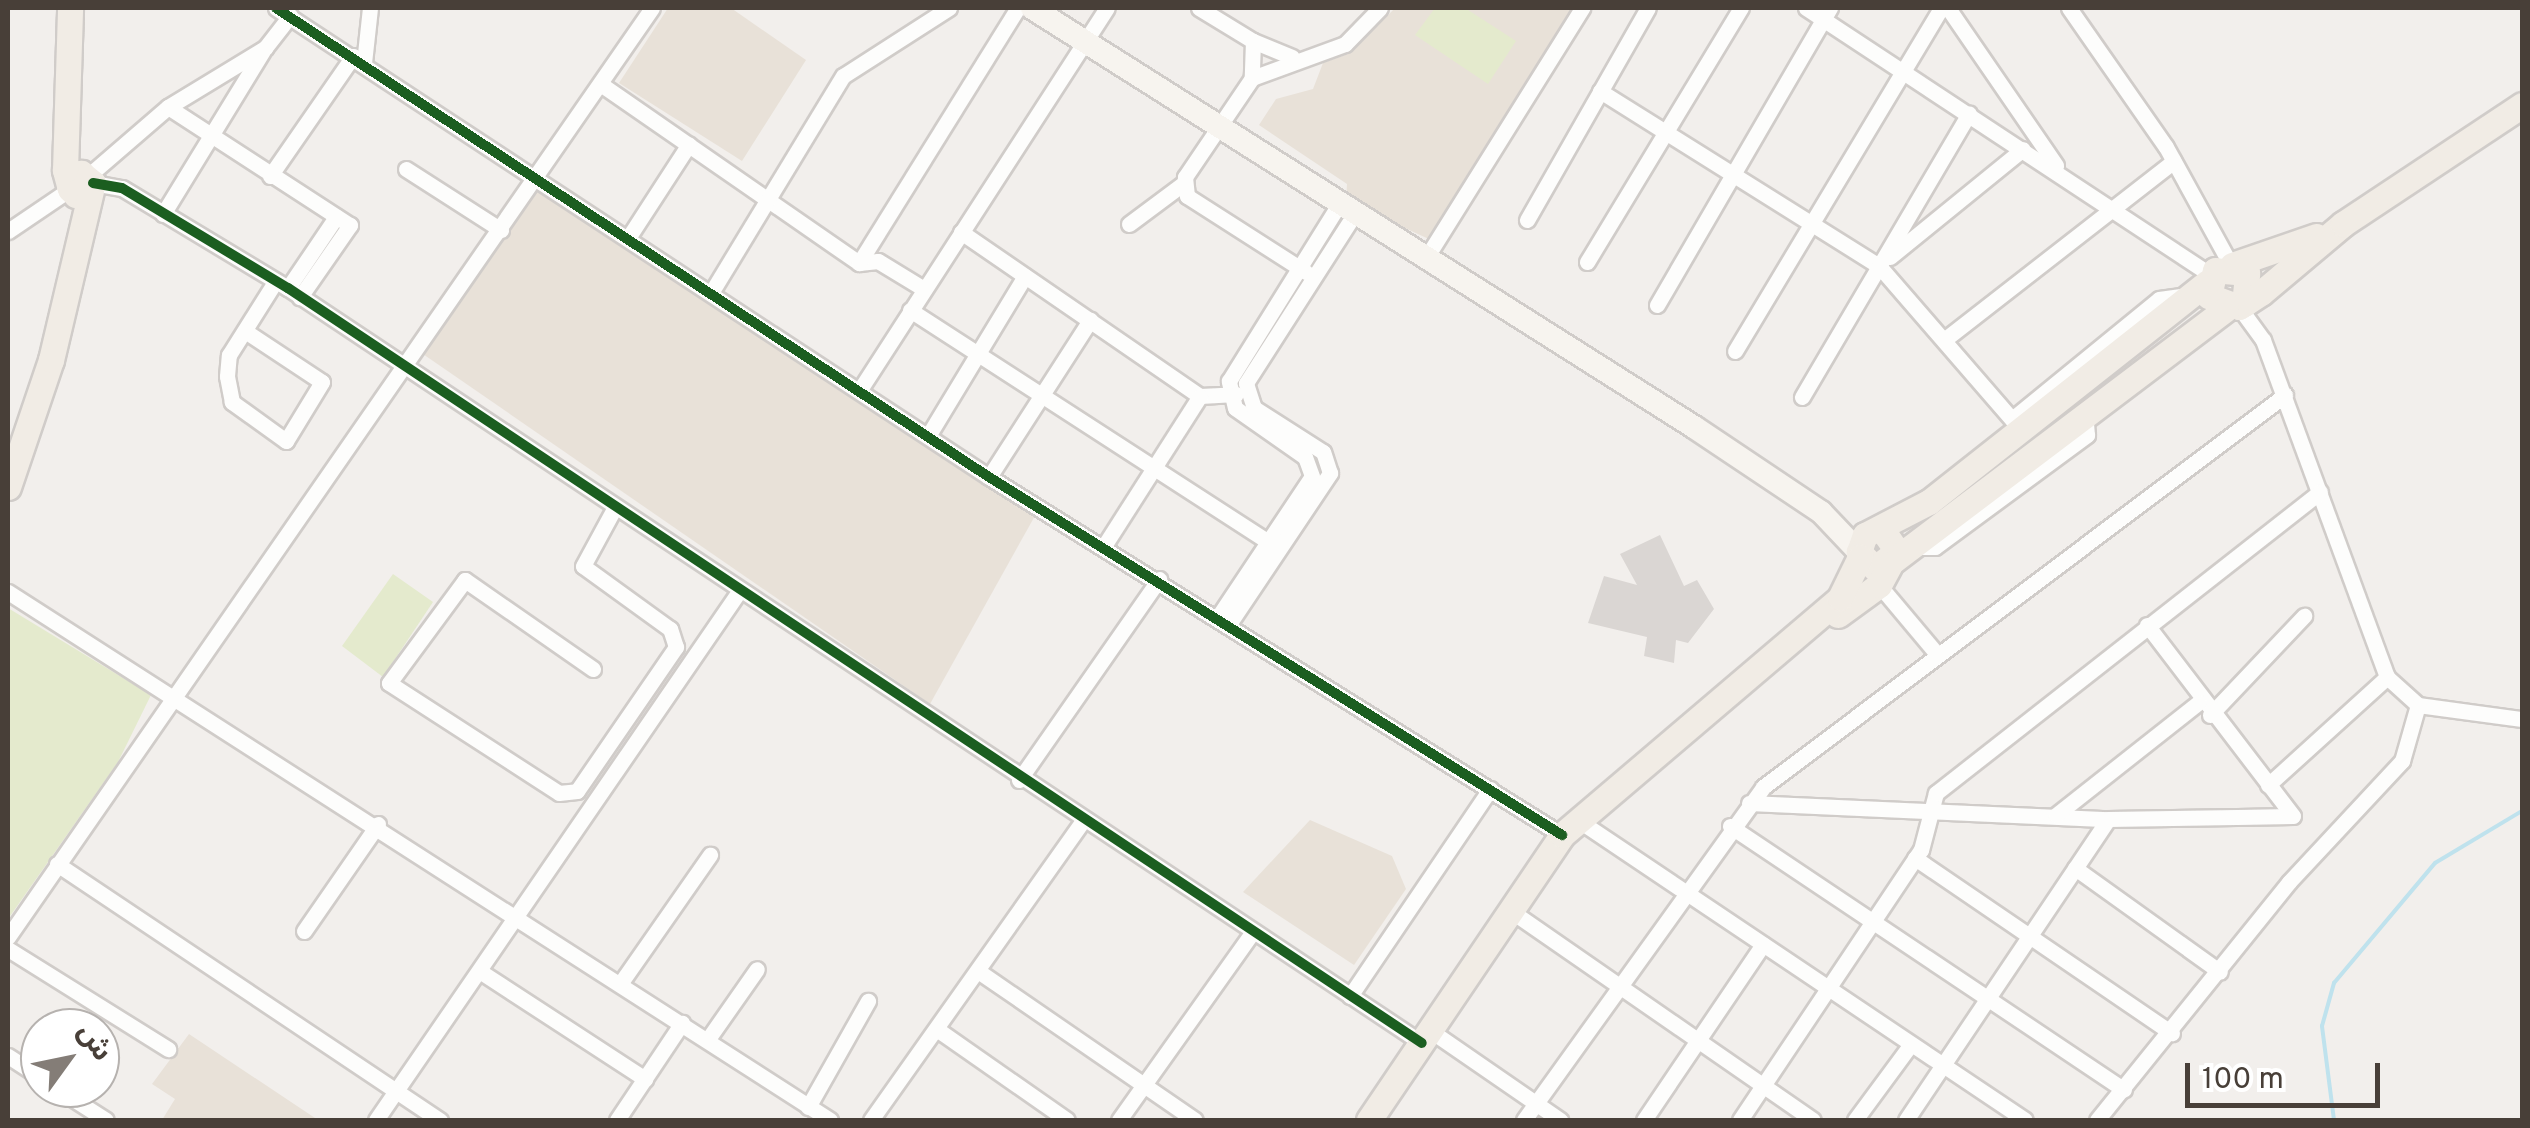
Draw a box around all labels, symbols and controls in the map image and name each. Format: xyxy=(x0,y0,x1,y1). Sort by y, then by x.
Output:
north arrow xyxy=(20,1008,120,1108)
text: ش xyxy=(68,1017,119,1069)
scale bar xyxy=(2190,1043,2385,1105)
text: 100 m xyxy=(2202,1062,2284,1099)

